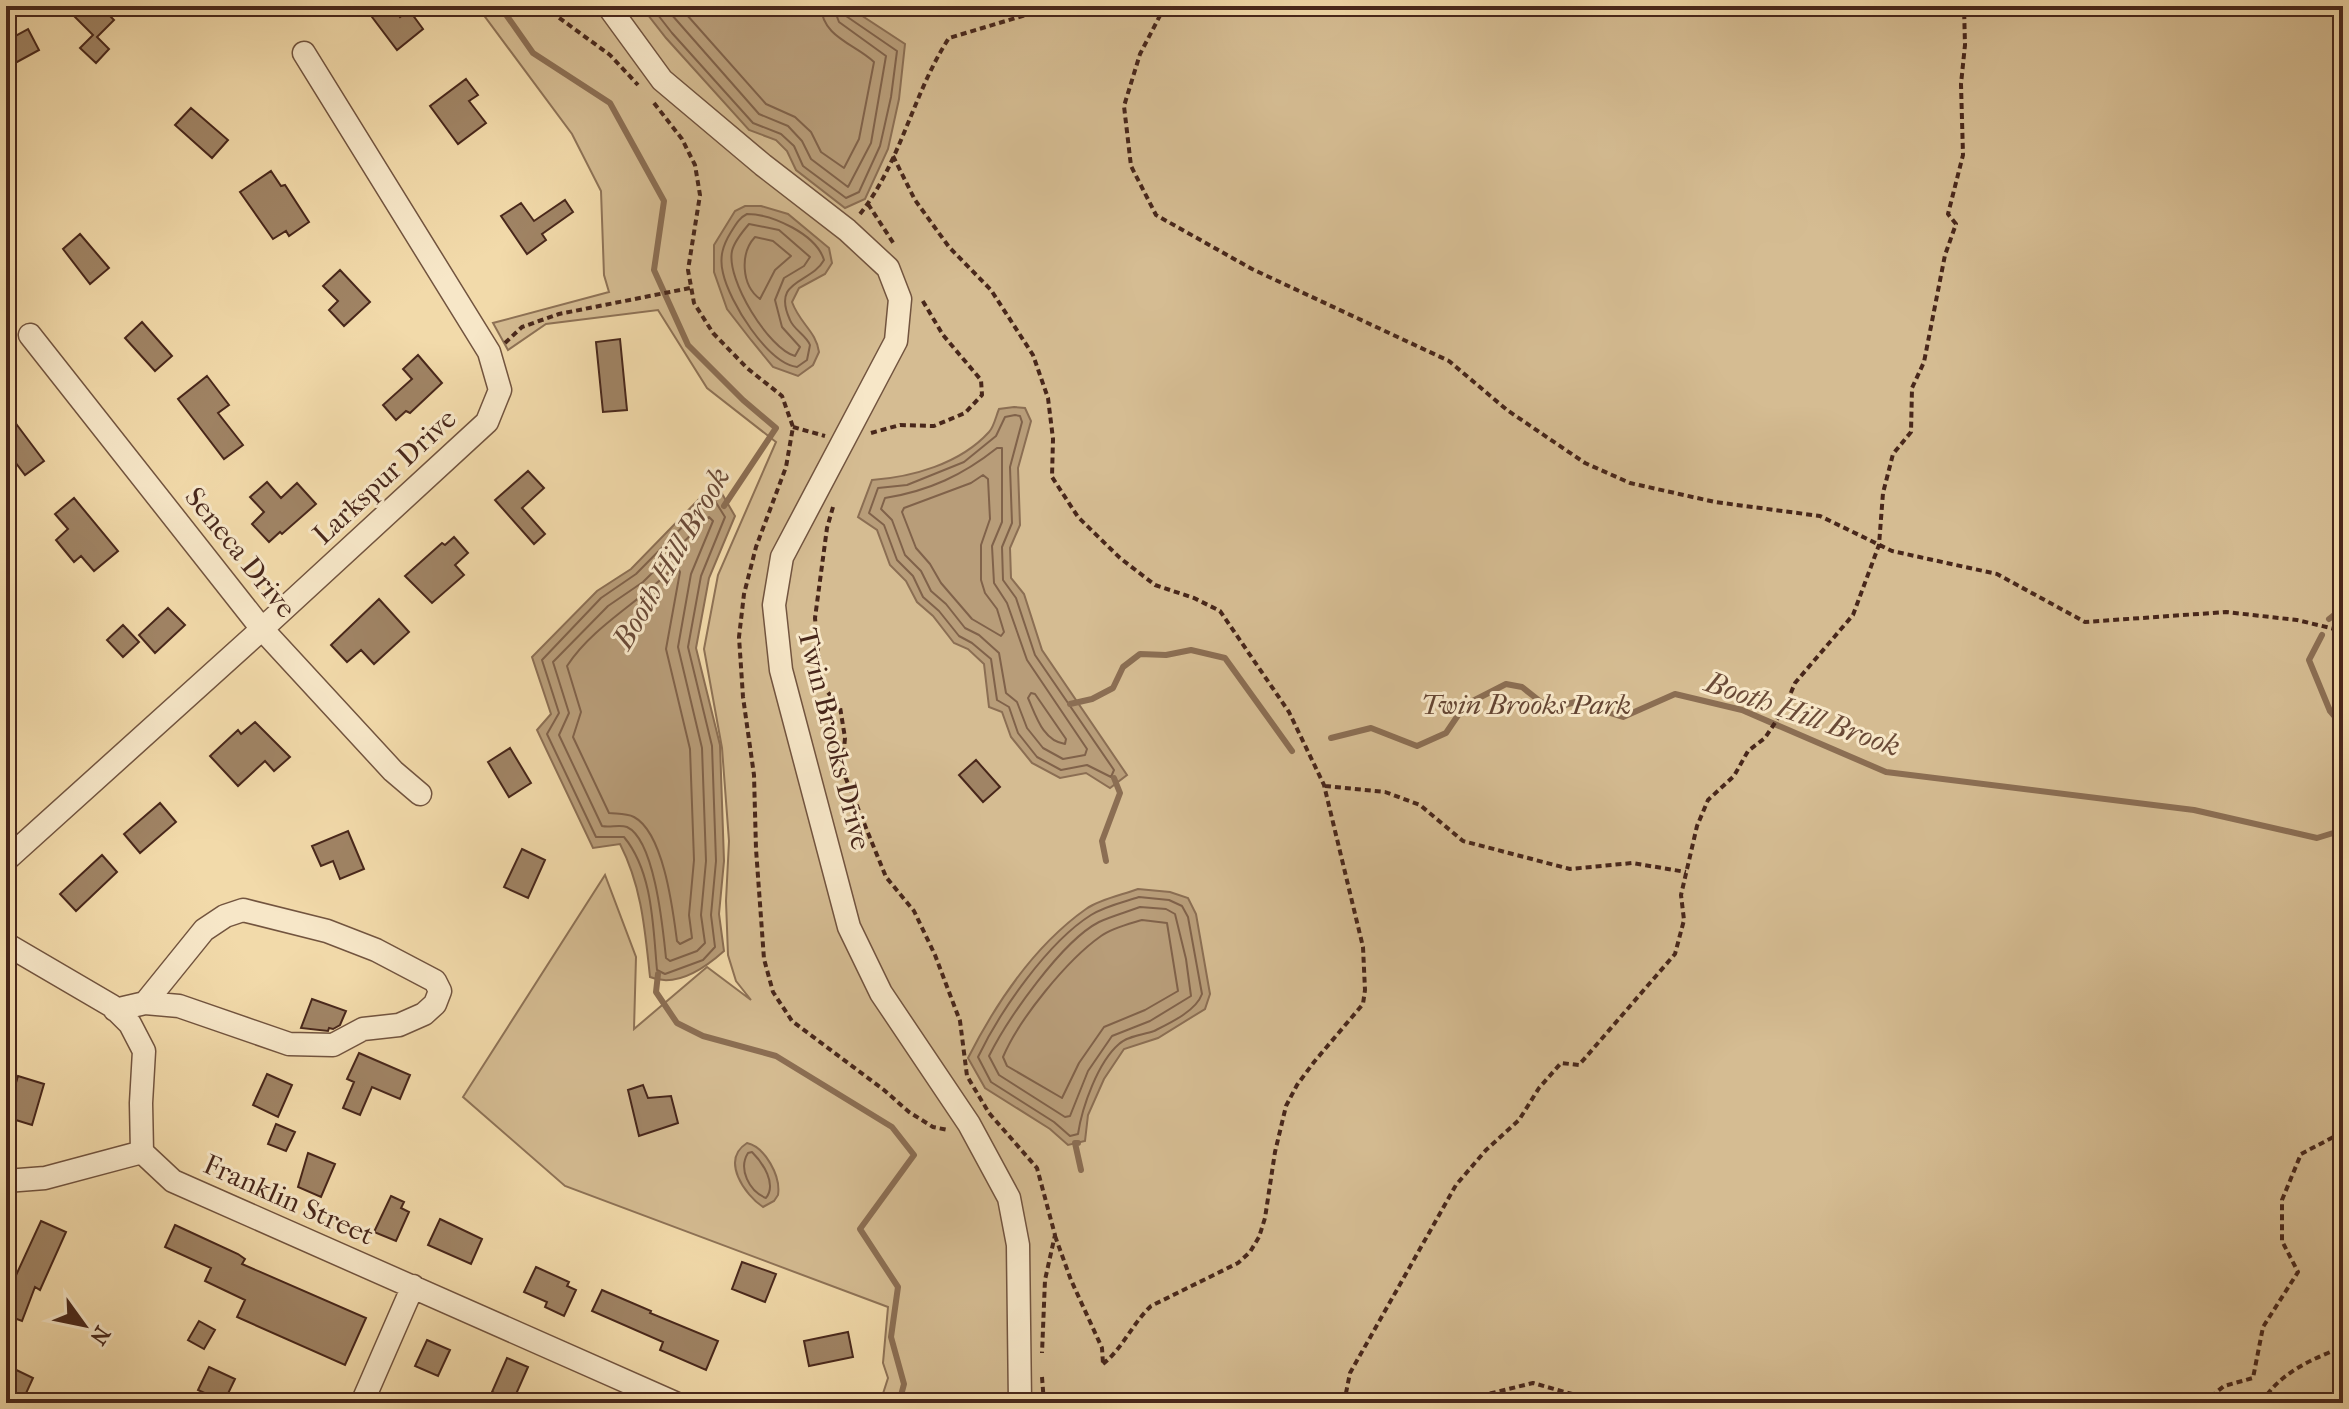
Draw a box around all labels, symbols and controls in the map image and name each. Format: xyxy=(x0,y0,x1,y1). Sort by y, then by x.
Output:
street label: Larkspur Drive xyxy=(306,402,463,551)
water label: Booth Hill Brook xyxy=(604,461,738,657)
street label: Seneca Drive xyxy=(178,481,303,624)
street label: Twin Brooks Drive xyxy=(791,625,878,853)
water label: Booth Hill Brook xyxy=(1699,664,1905,764)
park label: Twin Brooks Park xyxy=(1421,688,1631,721)
street label: Franklin Street xyxy=(199,1147,379,1252)
north arrow xyxy=(44,1285,124,1365)
text: N xyxy=(84,1321,115,1350)

